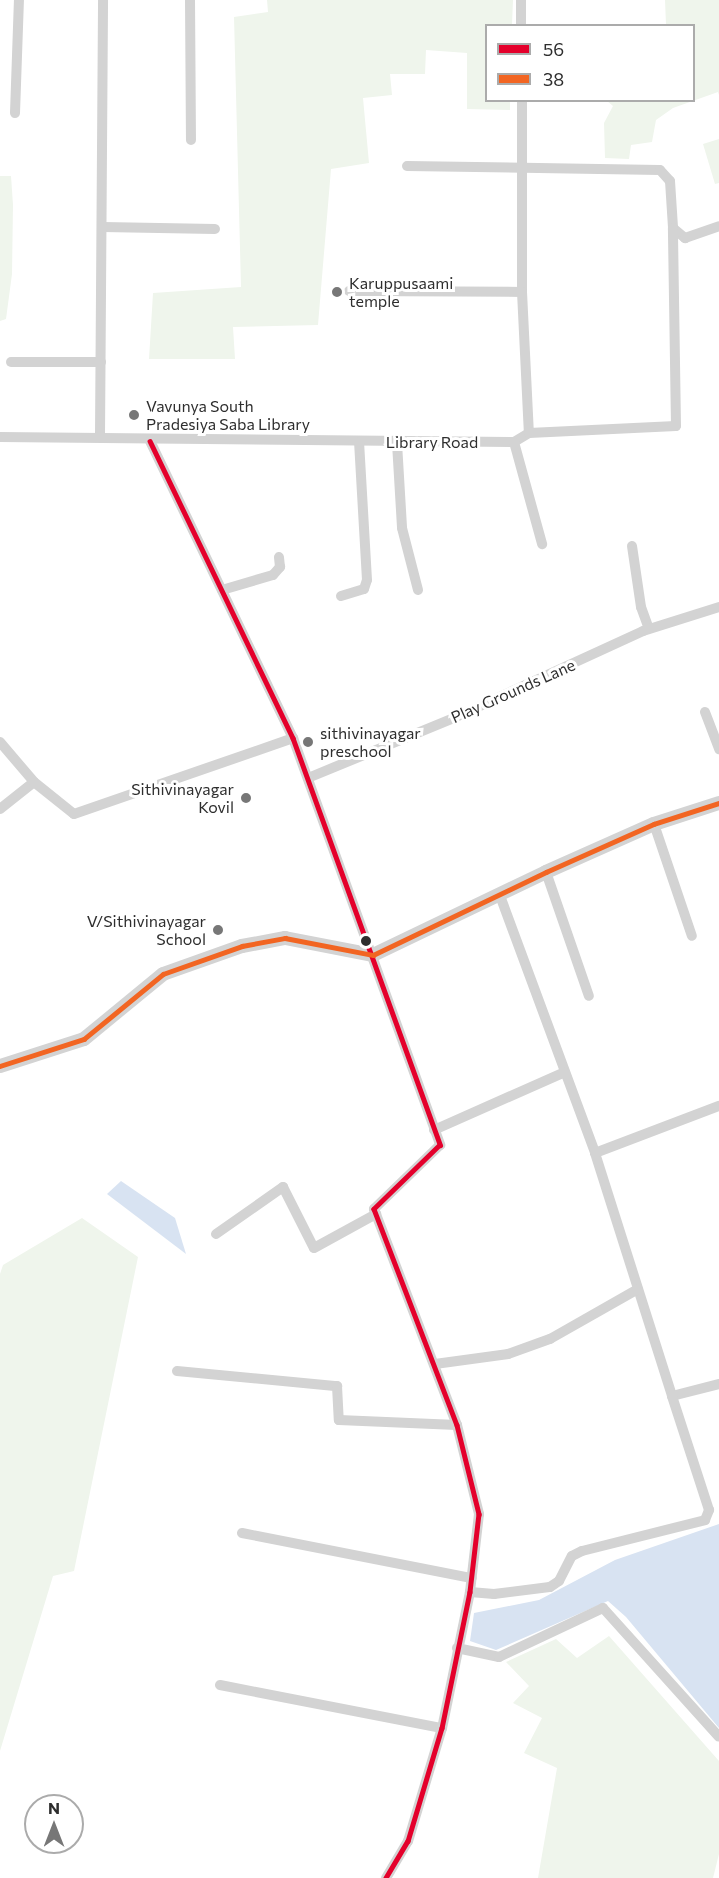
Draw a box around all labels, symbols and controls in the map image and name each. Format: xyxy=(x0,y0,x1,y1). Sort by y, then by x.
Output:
legend xyxy=(485,24,695,102)
text: 56 xyxy=(543,38,564,60)
text: 38 xyxy=(543,68,564,90)
place label: Karuppusaami temple xyxy=(349,273,453,311)
marker: Karuppusaami temple xyxy=(330,285,344,299)
place label: Vavunya South Pradesiya Saba Library xyxy=(146,396,310,434)
marker: Vavunya South Pradesiya Saba Library xyxy=(127,408,141,422)
street label: Library Road xyxy=(386,432,478,452)
street label: Play Grounds Lane xyxy=(448,655,578,727)
place label: sithivinayagar preschool xyxy=(320,723,421,761)
marker: sithivinayagar preschool xyxy=(301,735,315,749)
place label: Sithivinayagar Kovil xyxy=(131,779,234,817)
marker: Sithivinayagar Kovil xyxy=(239,791,253,805)
place label: V/Sithivinayagar School xyxy=(87,911,206,949)
marker: V/Sithivinayagar School xyxy=(211,923,225,937)
unlabelled marker xyxy=(360,935,372,947)
north arrow xyxy=(24,1794,84,1854)
text: N xyxy=(48,1798,60,1817)

